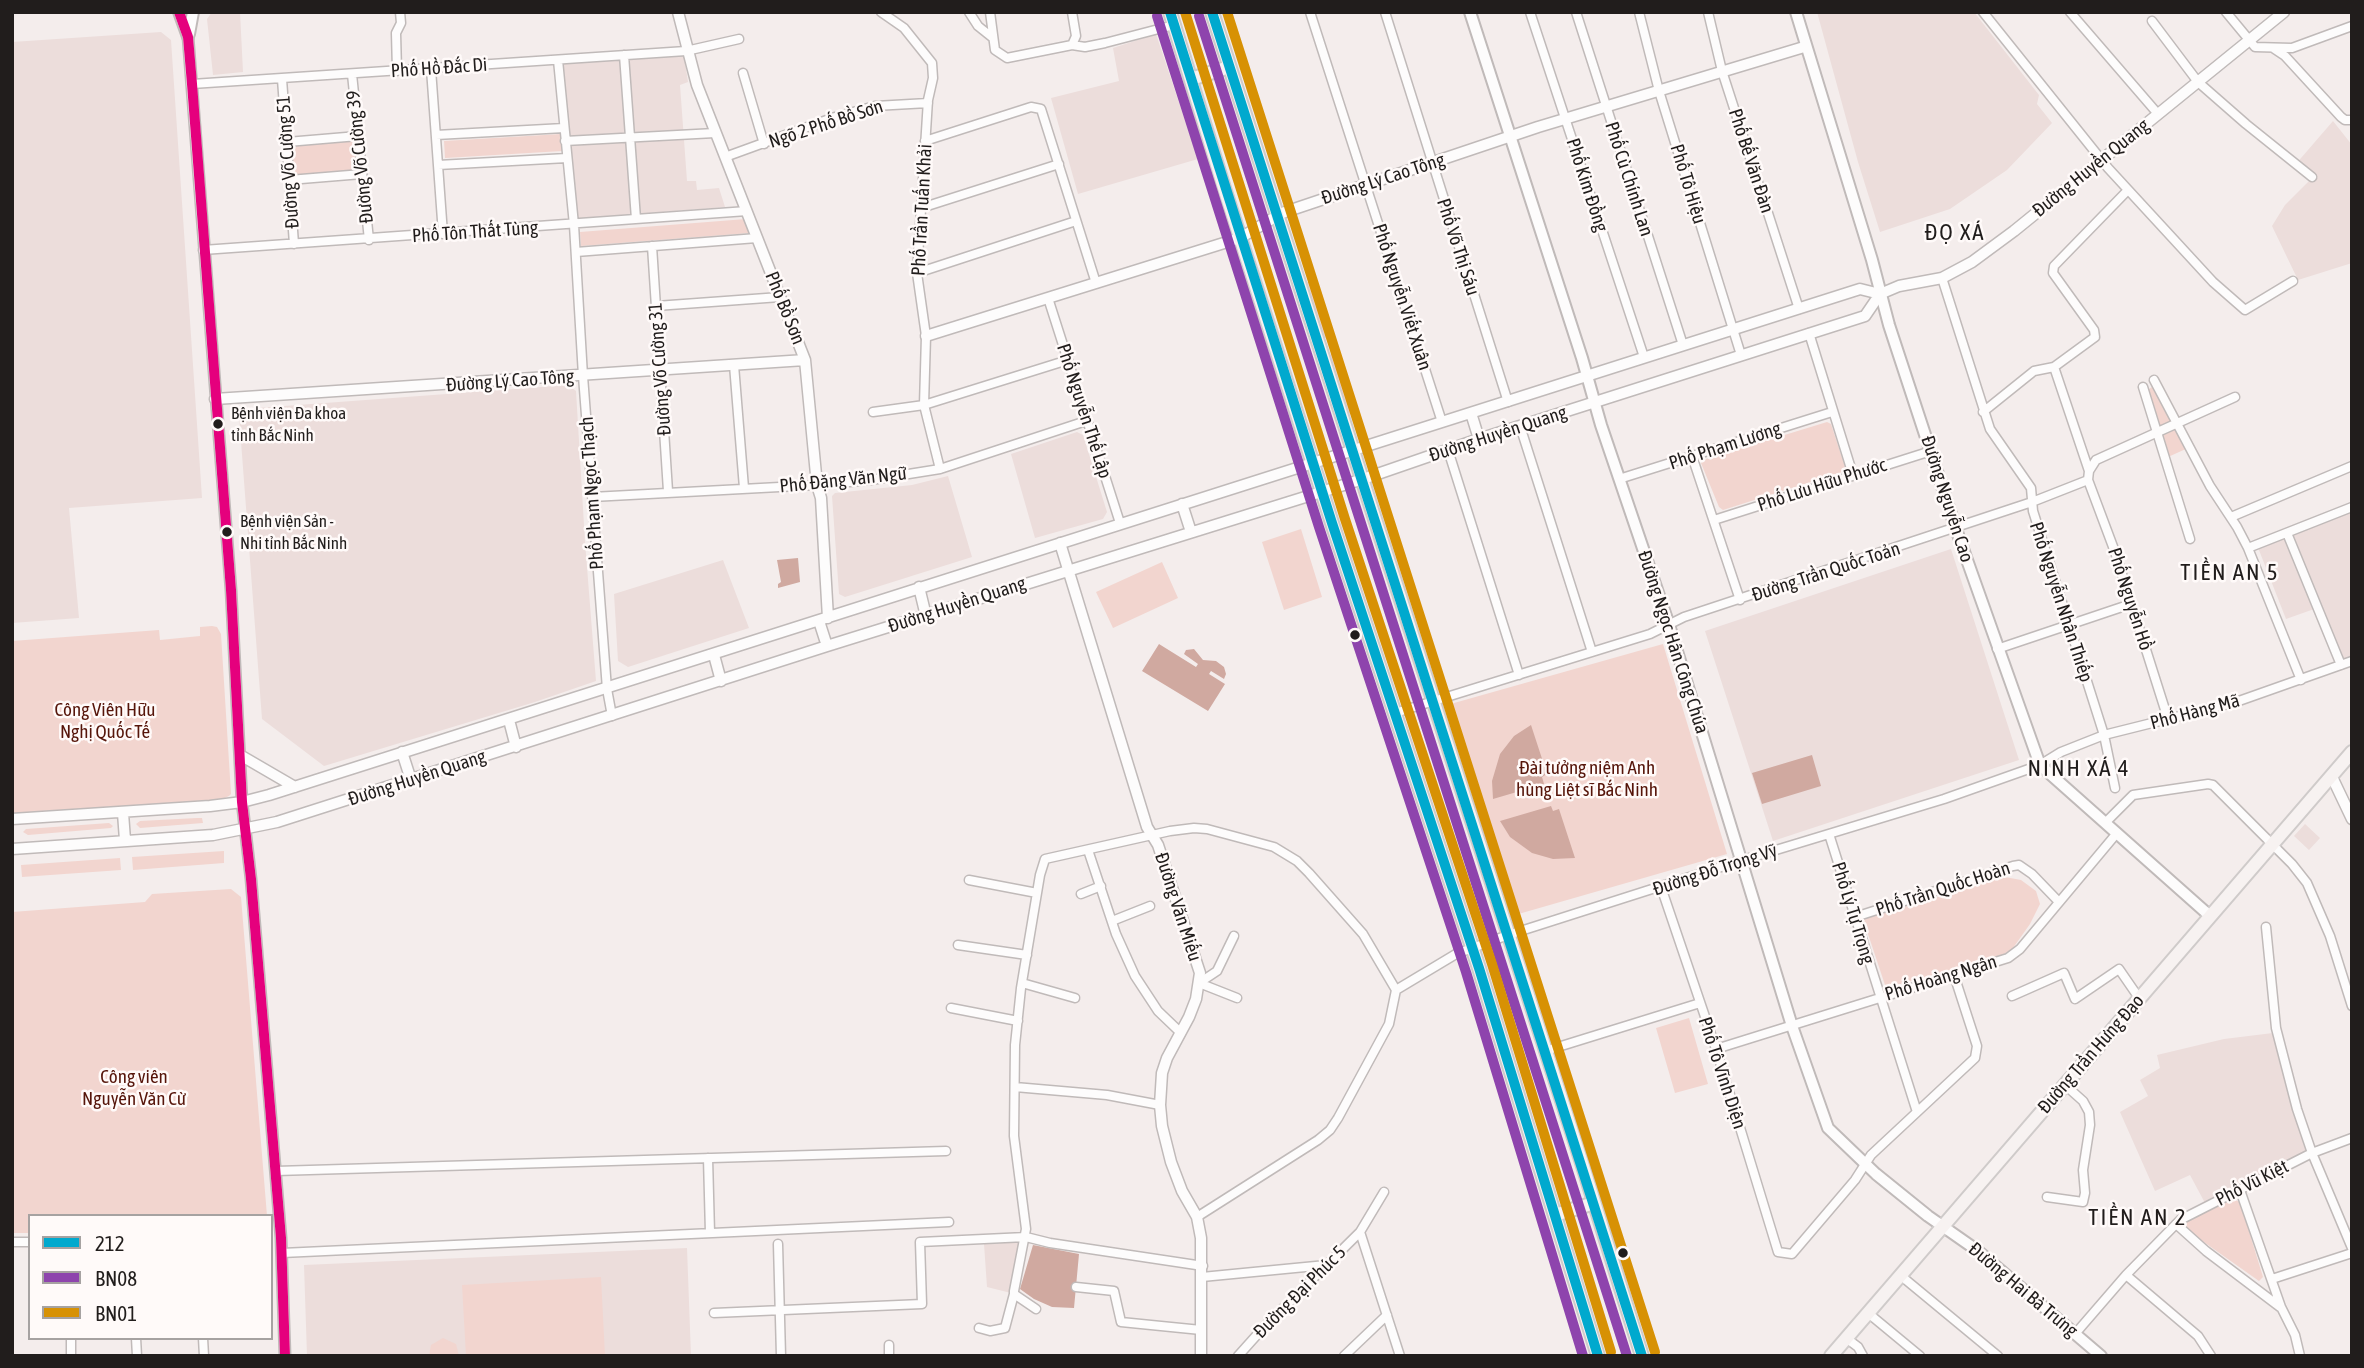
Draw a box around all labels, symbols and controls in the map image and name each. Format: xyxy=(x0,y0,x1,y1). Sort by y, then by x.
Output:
street label: Phố Hồ Đắc Di xyxy=(390,53,488,83)
street label: Đường Võ Cường 39 xyxy=(342,89,378,225)
street label: Đường Võ Cường 51 xyxy=(272,95,304,229)
street label: Ngõ 2 Phố Bồ Sơn xyxy=(766,95,886,153)
street label: Phố Bế Văn Đàn xyxy=(1723,106,1779,216)
street label: Đường Huyền Quang xyxy=(2028,114,2154,222)
street label: Phố Cù Chính Lan xyxy=(1600,119,1658,239)
street label: Phố Kim Đồng xyxy=(1561,135,1613,235)
street label: Phố Tô Hiệu xyxy=(1665,141,1711,227)
street label: Phố Trần Tuấn Khải xyxy=(907,143,937,277)
street label: Đường Lý Cao Tông xyxy=(1318,148,1448,210)
street label: Phố Võ Thị Sáu xyxy=(1432,196,1484,298)
street label: Phố Tôn Thất Tùng xyxy=(411,216,539,248)
district label: ĐỌ XÁ xyxy=(1925,219,1985,247)
street label: Phố Nguyễn Viết Xuân xyxy=(1368,221,1436,373)
street label: Phố Bồ Sơn xyxy=(760,268,810,348)
street label: Đường Võ Cường 31 xyxy=(644,302,676,436)
street label: Phố Nguyễn Thế Lập xyxy=(1051,341,1117,481)
street label: Đường Lý Cao Tông xyxy=(445,365,575,397)
street label: Đường Huyền Quang xyxy=(1426,401,1570,467)
place label: Bệnh viện Đa khoa tỉnh Bắc Ninh xyxy=(231,404,346,444)
street label: Phố Phạm Ngọc Thạch xyxy=(575,416,609,570)
marker: Bệnh viện Đa khoa tỉnh Bắc Ninh xyxy=(211,417,225,431)
street label: Phố Phạm Lương xyxy=(1666,417,1784,475)
street label: Đường Nguyễn Cao xyxy=(1916,433,1978,565)
street label: Phố Lưu Hữu Phước xyxy=(1755,453,1889,517)
street label: Phố Đặng Văn Ngữ xyxy=(778,462,908,498)
place label: Bệnh viện Sản - Nhi tỉnh Bắc Ninh xyxy=(240,512,347,552)
street label: Phố Nguyễn Nhân Thiếp xyxy=(2024,519,2098,685)
marker: Bệnh viện Sản - Nhi tỉnh Bắc Ninh xyxy=(220,525,234,539)
street label: Đường Trần Quốc Toản xyxy=(1749,537,1903,607)
street label: Phố Nguyễn Hồ xyxy=(2103,545,2157,653)
street label: Đường Ngọc Hân Công Chúa xyxy=(1633,548,1713,736)
district label: TIỀN AN 5 xyxy=(2181,559,2279,587)
street label: Đường Huyền Quang xyxy=(885,572,1029,638)
unlabelled marker xyxy=(1348,628,1362,642)
street label: Phố Hàng Mã xyxy=(2148,689,2242,735)
park label: Công Viên Hữu Nghị Quốc Tế xyxy=(55,699,155,743)
street label: Đường Huyền Quang xyxy=(345,745,489,811)
district label: NINH XÁ 4 xyxy=(2029,755,2129,783)
park label: Đài tưởng niệm Anh hùng Liệt sĩ Bắc Ninh xyxy=(1516,757,1658,801)
street label: Đường Đỗ Trọng Vỹ xyxy=(1650,839,1780,901)
street label: Đường Văn Miếu xyxy=(1150,850,1206,964)
street label: Phố Trần Quốc Hoàn xyxy=(1873,857,2013,921)
street label: Phố Lý Tự Trọng xyxy=(1827,859,1879,967)
street label: Phố Hoàng Ngân xyxy=(1882,950,2000,1006)
street label: Đường Trần Hưng Đạo xyxy=(2033,990,2149,1118)
street label: Phố Tô Vĩnh Diện xyxy=(1693,1014,1751,1132)
park label: Công viên Nguyễn Văn Cừ xyxy=(82,1066,186,1110)
street label: Phố Vũ Kiệt xyxy=(2212,1155,2292,1211)
district label: TIỀN AN 2 xyxy=(2089,1204,2187,1232)
legend xyxy=(28,1214,273,1340)
text: 212 xyxy=(95,1231,125,1255)
street label: Đường Hai Bà Trưng xyxy=(1964,1238,2082,1342)
street label: Đường Đại Phúc 5 xyxy=(1249,1241,1351,1343)
unlabelled marker xyxy=(1616,1246,1630,1260)
text: BN08 xyxy=(95,1266,137,1290)
text: BN01 xyxy=(95,1301,137,1325)

